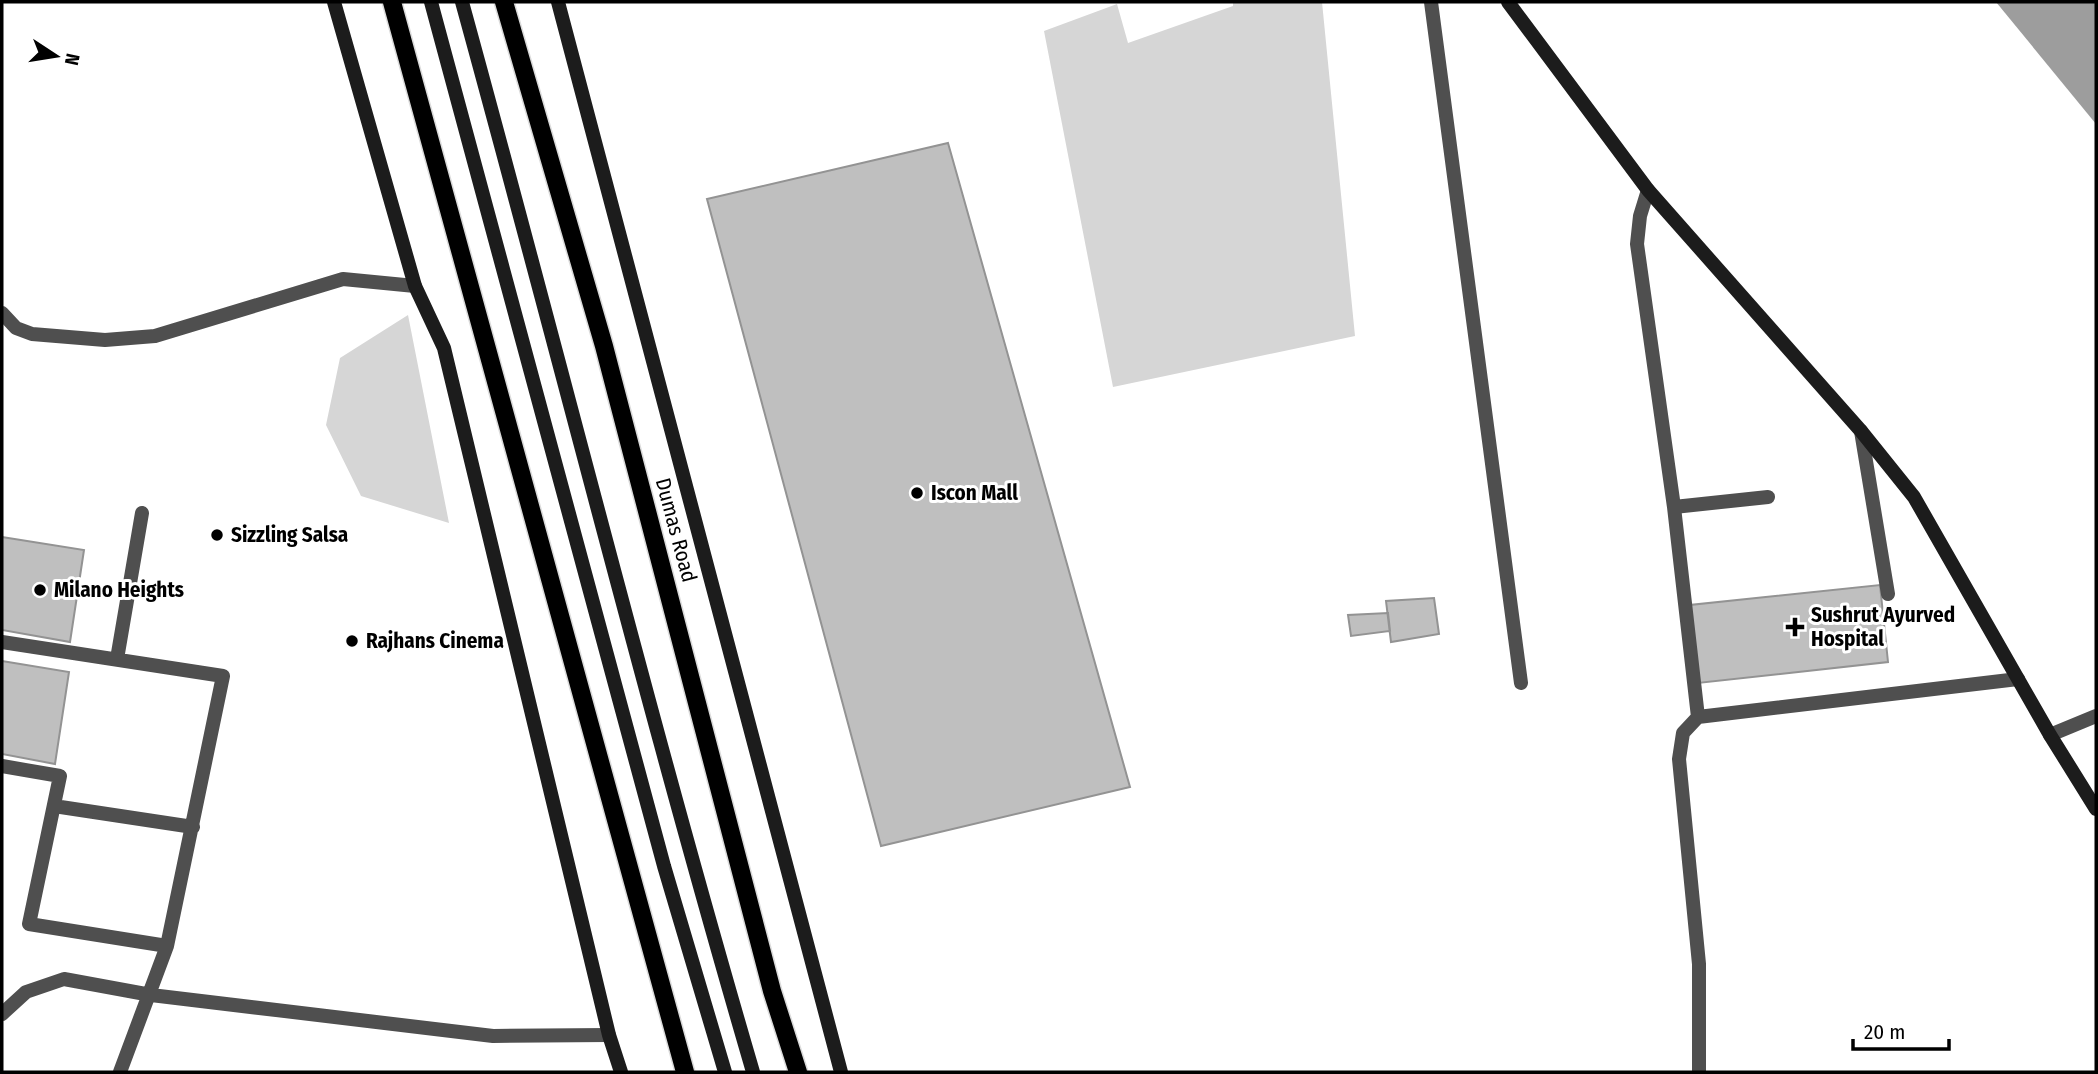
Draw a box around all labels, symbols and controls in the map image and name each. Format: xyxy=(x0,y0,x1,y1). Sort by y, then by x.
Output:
north arrow xyxy=(21,21,91,91)
text: N xyxy=(60,51,85,67)
street label: Dumas Road xyxy=(650,475,702,585)
place label: Iscon Mall xyxy=(931,480,1018,506)
marker: Iscon Mall xyxy=(909,485,925,501)
place label: Sizzling Salsa xyxy=(231,522,348,548)
marker: Sizzling Salsa xyxy=(209,527,225,543)
place label: Milano Heights xyxy=(54,577,184,603)
marker: Milano Heights xyxy=(32,582,48,598)
place label: Sushrut Ayurved Hospital xyxy=(1811,602,1955,652)
marker: Sushrut Ayurved Hospital xyxy=(1785,617,1805,637)
place label: Rajhans Cinema xyxy=(366,628,504,654)
marker: Rajhans Cinema xyxy=(344,633,360,649)
scale bar xyxy=(1853,1007,1949,1052)
text: 20 m xyxy=(1864,1019,1905,1045)

